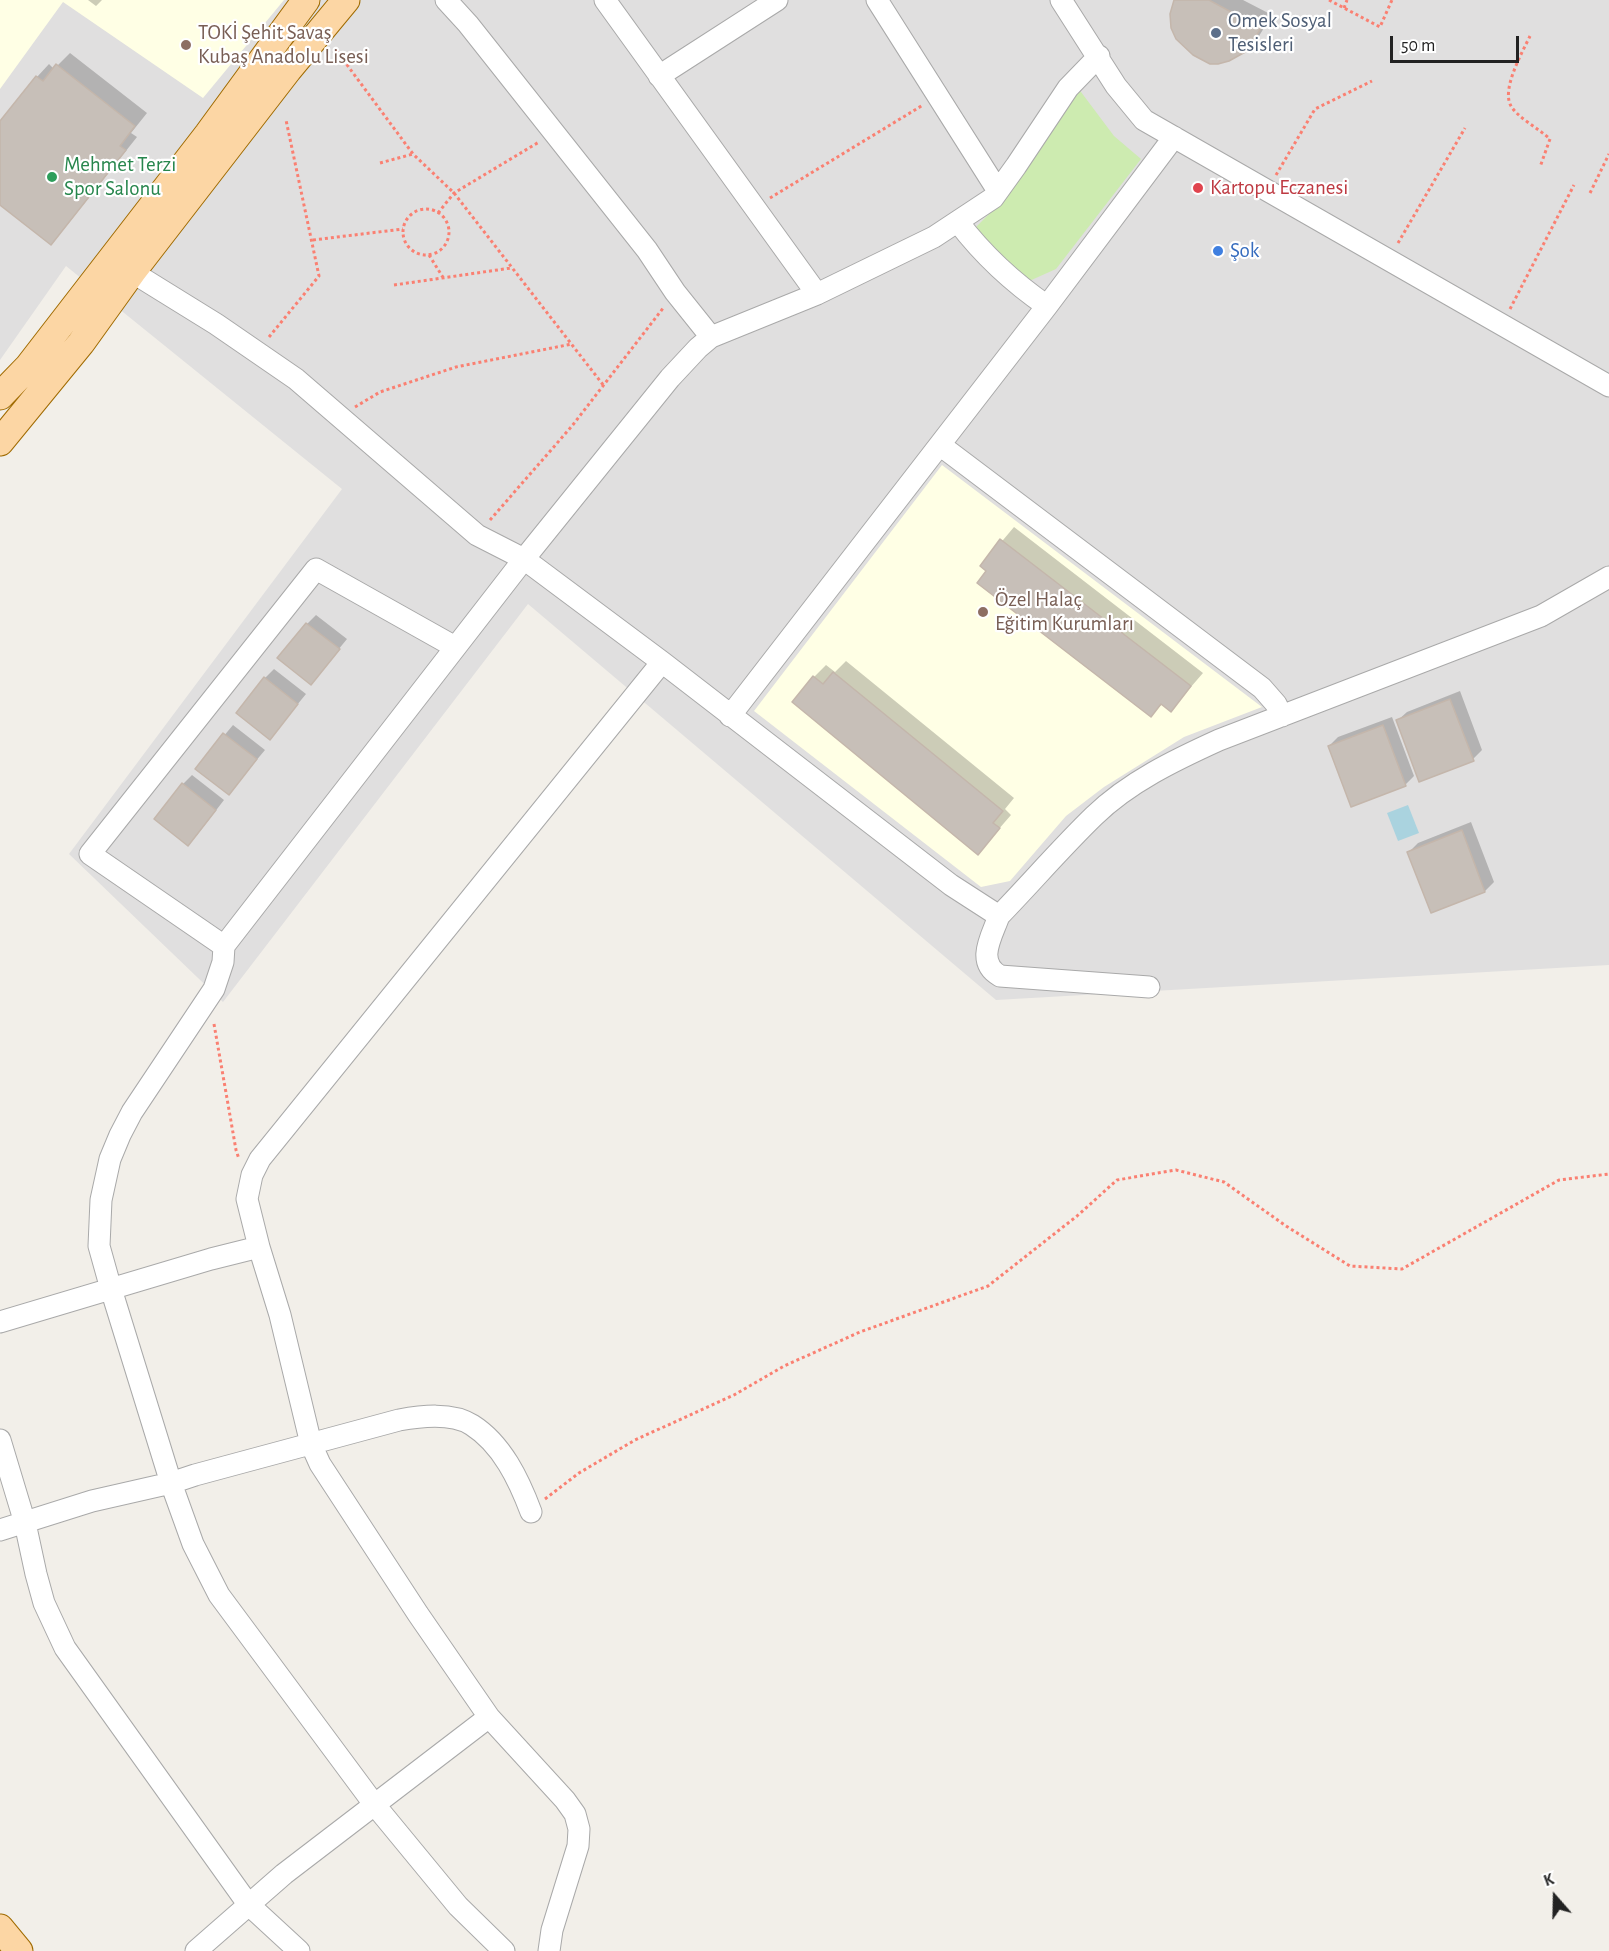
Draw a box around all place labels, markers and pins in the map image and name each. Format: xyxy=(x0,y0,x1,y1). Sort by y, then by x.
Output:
place label: Omek Sosyal Tesisleri xyxy=(1228,8,1332,58)
place label: TOKİ Şehit Savaş Kubaş Anadolu Lisesi xyxy=(198,20,369,70)
marker: Omek Sosyal Tesisleri xyxy=(1209,26,1223,40)
marker: TOKİ Şehit Savaş Kubaş Anadolu Lisesi xyxy=(179,38,193,52)
place label: Mehmet Terzi Spor Salonu xyxy=(64,152,176,202)
marker: Mehmet Terzi Spor Salonu xyxy=(45,170,59,184)
place label: Kartopu Eczanesi xyxy=(1210,175,1348,201)
marker: Kartopu Eczanesi xyxy=(1191,181,1205,195)
place label: Şok xyxy=(1230,238,1259,264)
marker: Şok xyxy=(1211,244,1225,258)
place label: Özel Halaç Eğitim Kurumları xyxy=(995,587,1134,637)
marker: Özel Halaç Eğitim Kurumları xyxy=(976,605,990,619)

